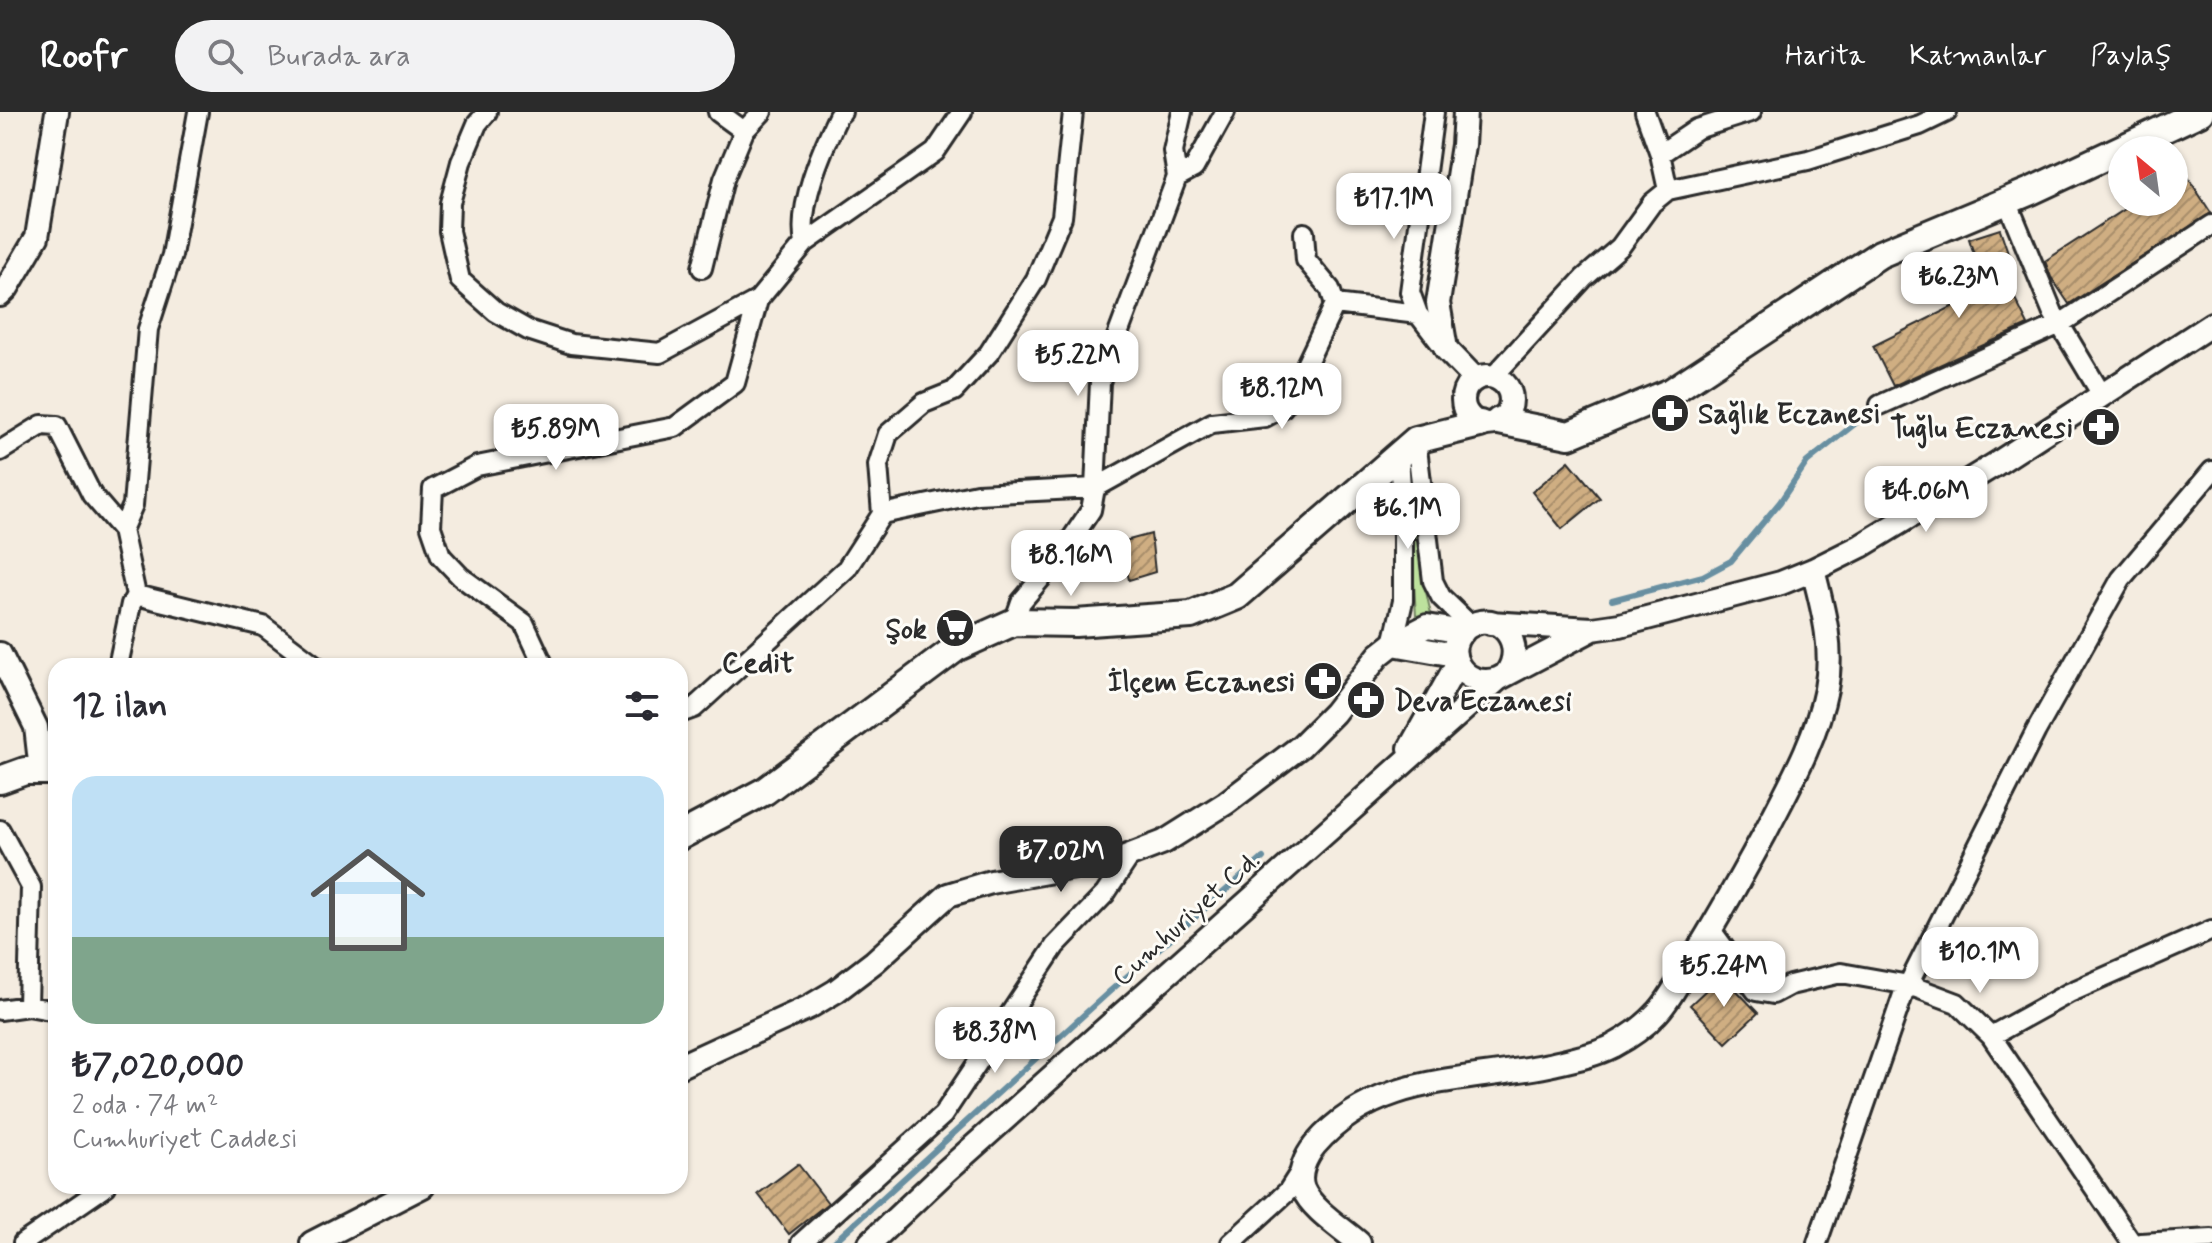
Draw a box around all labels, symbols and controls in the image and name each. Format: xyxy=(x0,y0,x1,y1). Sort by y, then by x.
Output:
search box xyxy=(175,20,735,92)
text: Roofr xyxy=(40,32,127,81)
icon: search xyxy=(203,34,247,78)
text: Burada ara xyxy=(267,37,411,76)
text: Harita xyxy=(1785,38,1865,75)
text: Katmanlar xyxy=(1909,38,2046,75)
text: Paylaş xyxy=(2090,38,2172,75)
north arrow xyxy=(2108,136,2188,216)
map controls xyxy=(2108,136,2188,216)
pin: ₺17.1M xyxy=(1329,173,1459,241)
text: ₺17.1M xyxy=(1354,182,1434,216)
pin: ₺6.23M xyxy=(1894,252,2024,320)
text: ₺6.23M xyxy=(1919,261,1999,295)
pin: ₺5.22M xyxy=(1013,330,1143,398)
text: ₺5.22M xyxy=(1035,339,1121,373)
pin: ₺8.12M xyxy=(1217,363,1347,431)
text: ₺8.12M xyxy=(1240,372,1324,406)
pharmacy icon: Sağlık Eczanesi xyxy=(1649,392,1691,434)
place label: Sağlık Eczanesi xyxy=(1698,397,1881,435)
pin: ₺5.89M xyxy=(491,404,621,472)
pharmacy icon: Tuğlu Eczanesi xyxy=(2080,406,2122,448)
place label: Tuğlu Eczanesi xyxy=(1890,411,2073,449)
text: ₺5.89M xyxy=(512,413,600,447)
pin: ₺4.06M xyxy=(1861,466,1991,534)
text: ₺4.06M xyxy=(1882,475,1970,509)
pin: ₺6.1M xyxy=(1352,483,1464,551)
text: ₺6.1M xyxy=(1374,492,1442,526)
pin: ₺8.16M xyxy=(1006,530,1136,598)
text: ₺8.16M xyxy=(1029,539,1113,573)
supermarket icon: Şok xyxy=(934,607,976,649)
place label: Şok xyxy=(885,612,927,649)
district label: Cedit xyxy=(722,644,794,683)
pharmacy icon: İlçem Eczanesi xyxy=(1302,660,1344,702)
place label: İlçem Eczanesi xyxy=(1108,665,1295,702)
pharmacy icon: Deva Eczanesi xyxy=(1345,679,1387,721)
text: 12 ilan xyxy=(72,684,168,729)
icon: filters xyxy=(620,684,664,728)
place label: Deva Eczanesi xyxy=(1394,684,1572,721)
pin: ₺7.02M xyxy=(996,826,1126,894)
icon: home xyxy=(296,828,440,972)
text: ₺7.02M xyxy=(1017,835,1105,869)
street label: Cumhuriyet Cd. xyxy=(1105,842,1269,995)
pin: ₺10.1M xyxy=(1915,927,2045,995)
text: ₺10.1M xyxy=(1939,936,2021,970)
pin: ₺5.24M xyxy=(1659,941,1789,1009)
text: ₺5.24M xyxy=(1680,950,1768,984)
pin: ₺8.38M xyxy=(930,1007,1060,1075)
text: ₺8.38M xyxy=(953,1016,1037,1050)
text: ₺7,020,000 xyxy=(72,1044,244,1089)
text: 2 oda · 74 m² xyxy=(72,1089,218,1123)
text: Cumhuriyet Caddesi xyxy=(72,1123,298,1157)

